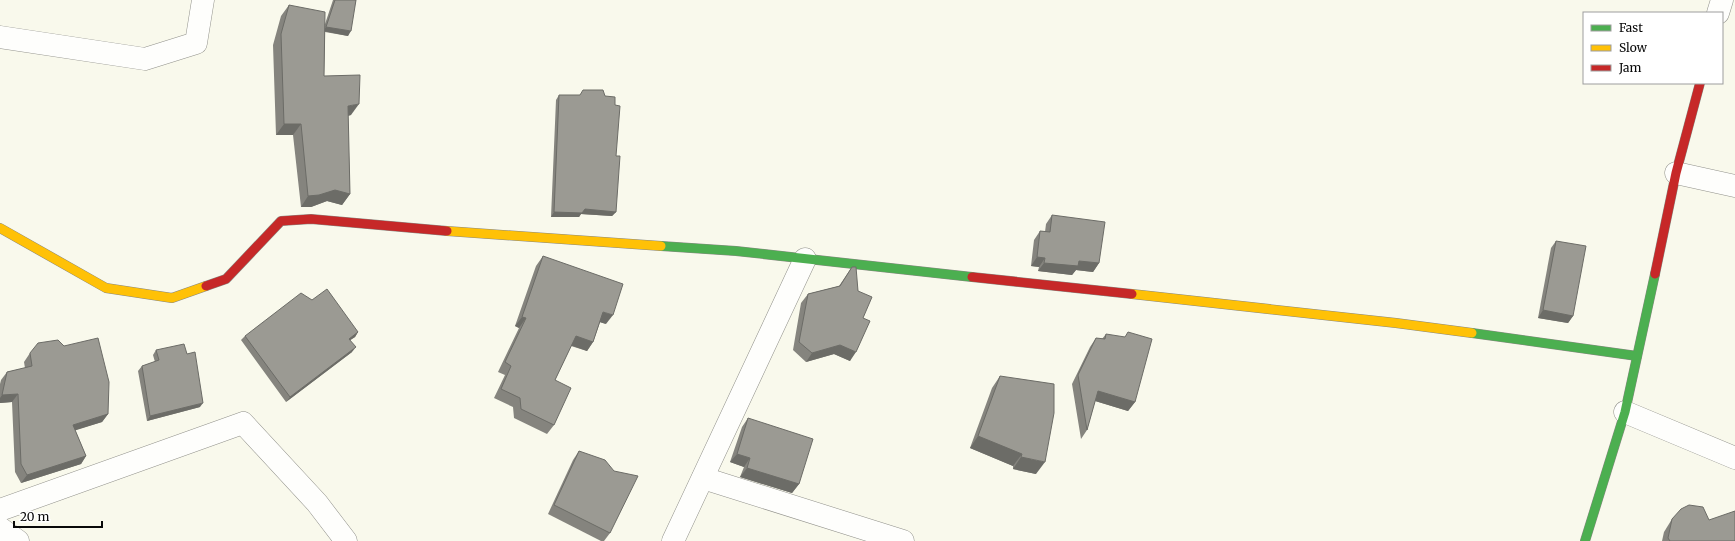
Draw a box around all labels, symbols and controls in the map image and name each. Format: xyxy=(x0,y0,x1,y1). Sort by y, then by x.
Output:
legend xyxy=(1583,12,1723,84)
text: Fast xyxy=(1619,20,1643,35)
text: Slow xyxy=(1619,40,1648,55)
text: Jam xyxy=(1618,60,1642,75)
scale bar xyxy=(14,503,102,529)
text: 20 m xyxy=(20,509,49,524)

